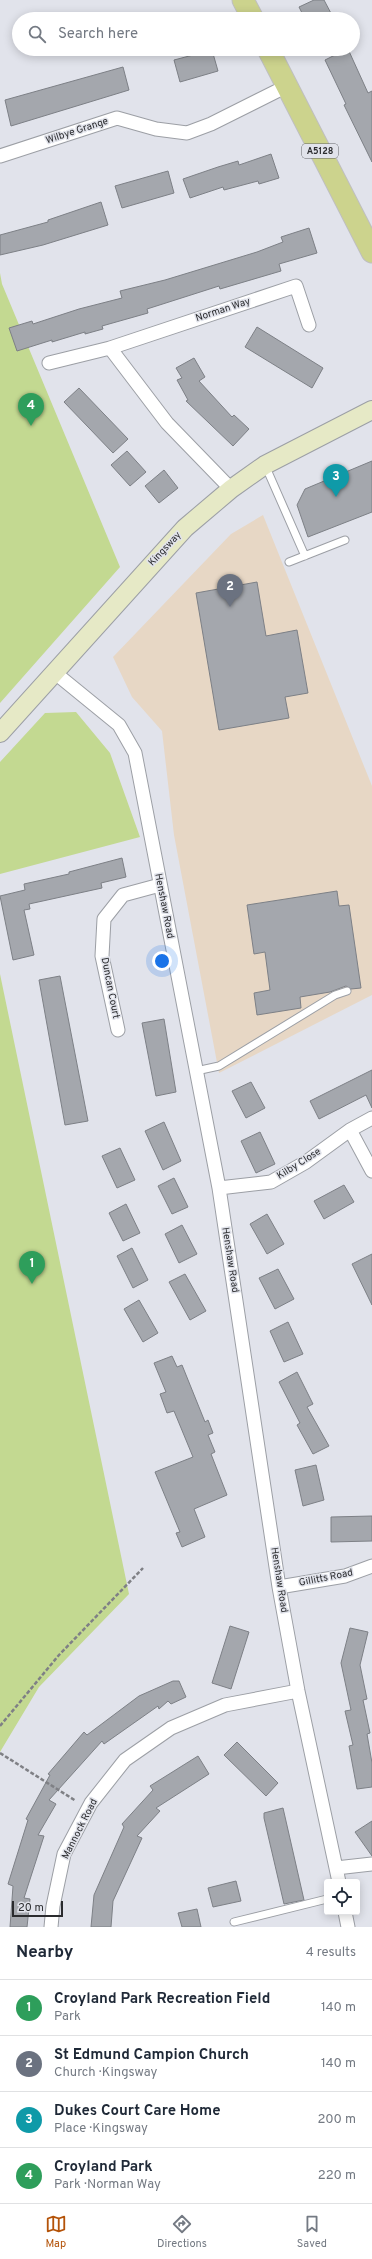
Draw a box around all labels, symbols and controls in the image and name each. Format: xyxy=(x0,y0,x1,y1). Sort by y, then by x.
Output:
search box xyxy=(12,12,360,56)
icon: search xyxy=(26,23,48,45)
text: Search here xyxy=(58,25,138,44)
street label: Wilbye Grange xyxy=(44,115,110,147)
road number: A5128 xyxy=(302,144,338,158)
street label: Norman Way xyxy=(194,295,252,325)
pin: 4 xyxy=(18,393,44,426)
pin: 3 xyxy=(323,464,349,497)
street label: Kingsway xyxy=(146,529,184,569)
pin: 2 xyxy=(217,574,243,607)
street label: Henshaw Road xyxy=(151,872,177,940)
your location xyxy=(152,951,172,971)
street label: Duncan Court xyxy=(98,956,122,1020)
street label: Kilby Close xyxy=(275,1145,323,1183)
street label: Henshaw Road xyxy=(218,1226,242,1294)
pin: 1 xyxy=(19,1251,45,1284)
street label: Henshaw Road xyxy=(267,1546,291,1614)
street label: Gillitts Road xyxy=(298,1566,354,1590)
street label: Mannock Road xyxy=(59,1797,101,1861)
map controls xyxy=(324,1879,360,1915)
button: locate xyxy=(324,1879,360,1915)
scale bar xyxy=(12,1899,63,1918)
text: 20 m xyxy=(18,1901,44,1915)
text: Nearby xyxy=(16,1942,73,1964)
text: 4 results xyxy=(306,1945,356,1961)
text: Croyland Park Recreation Field xyxy=(54,1990,270,2009)
text: 1 xyxy=(26,2000,32,2016)
text: 140 m xyxy=(321,2000,356,2016)
text: Park xyxy=(54,2009,81,2025)
text: St Edmund Campion Church xyxy=(54,2046,249,2065)
text: 2 xyxy=(25,2056,33,2072)
text: 140 m xyxy=(321,2056,356,2072)
text: Church · Kingsway xyxy=(54,2065,157,2081)
text: Dukes Court Care Home xyxy=(54,2102,221,2121)
text: 3 xyxy=(25,2112,33,2128)
text: 200 m xyxy=(317,2112,356,2128)
text: Place · Kingsway xyxy=(54,2121,148,2137)
text: Croyland Park xyxy=(54,2158,153,2177)
text: 4 xyxy=(25,2168,33,2184)
text: 220 m xyxy=(318,2168,356,2184)
text: Park · Norman Way xyxy=(54,2177,161,2193)
tab: Map xyxy=(45,2213,67,2251)
tab: Directions xyxy=(157,2213,207,2251)
tab: Saved xyxy=(297,2213,327,2251)

